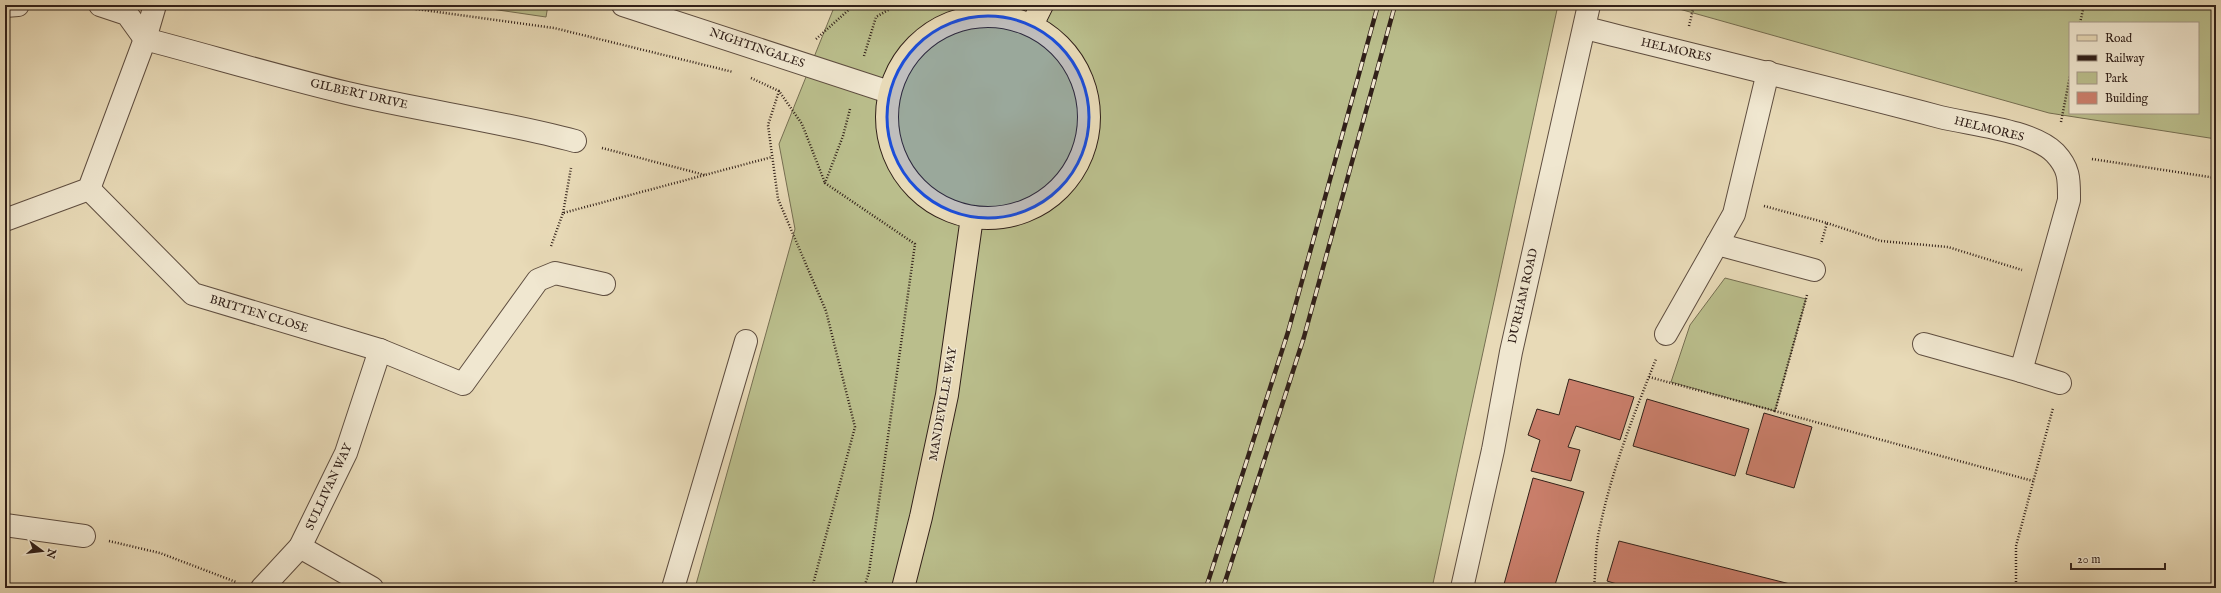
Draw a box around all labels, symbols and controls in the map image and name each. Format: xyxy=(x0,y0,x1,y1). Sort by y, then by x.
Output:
legend xyxy=(2069,22,2199,114)
street label: NIGHTINGALES xyxy=(707,25,807,71)
text: Road xyxy=(2105,31,2133,46)
street label: HELMORES xyxy=(1639,35,1713,65)
text: Railway xyxy=(2105,51,2144,66)
text: Park xyxy=(2105,71,2128,86)
street label: GILBERT DRIVE xyxy=(309,75,409,113)
text: Building xyxy=(2105,91,2149,106)
street label: HELMORES xyxy=(1952,113,2026,145)
street label: DURHAM ROAD xyxy=(1505,247,1541,345)
street label: BRITTEN CLOSE xyxy=(208,292,310,336)
street label: MANDEVILLE WAY xyxy=(926,345,961,462)
street label: SULLIVAN WAY xyxy=(302,441,356,533)
north arrow xyxy=(22,531,62,571)
scale bar xyxy=(2071,545,2165,571)
text: N xyxy=(43,546,59,560)
text: 20 m xyxy=(2077,552,2100,567)

